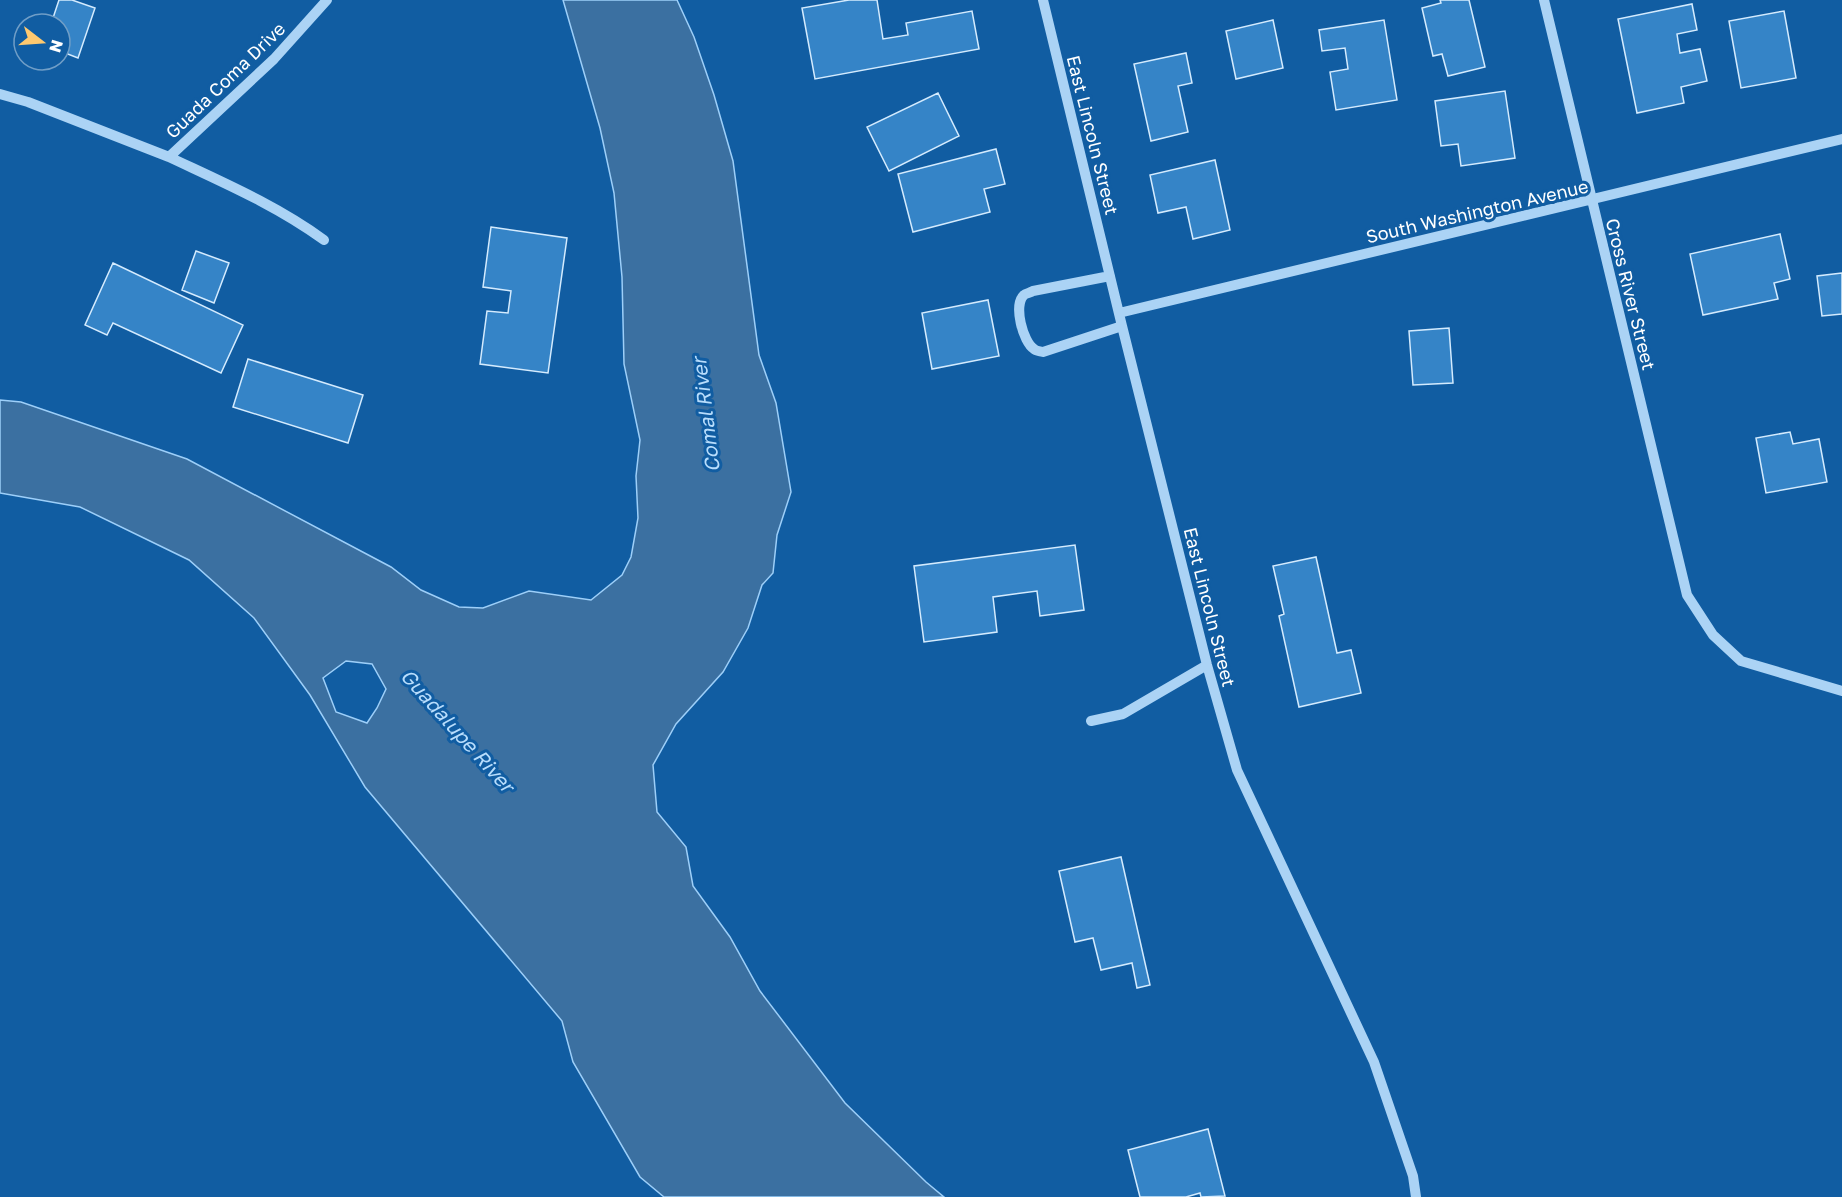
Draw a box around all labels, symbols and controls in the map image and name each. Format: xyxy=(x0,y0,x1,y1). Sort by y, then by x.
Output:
north arrow xyxy=(12,12,72,72)
street label: Guada Coma Drive xyxy=(161,17,289,143)
text: N xyxy=(45,38,68,55)
street label: East Lincoln Street xyxy=(1063,53,1123,217)
street label: South Washington Avenue xyxy=(1364,175,1590,247)
street label: Cross River Street xyxy=(1602,216,1660,372)
water label: Comal River xyxy=(686,353,724,474)
street label: East Lincoln Street xyxy=(1180,525,1240,689)
water label: Guadalupe River xyxy=(396,663,522,799)

